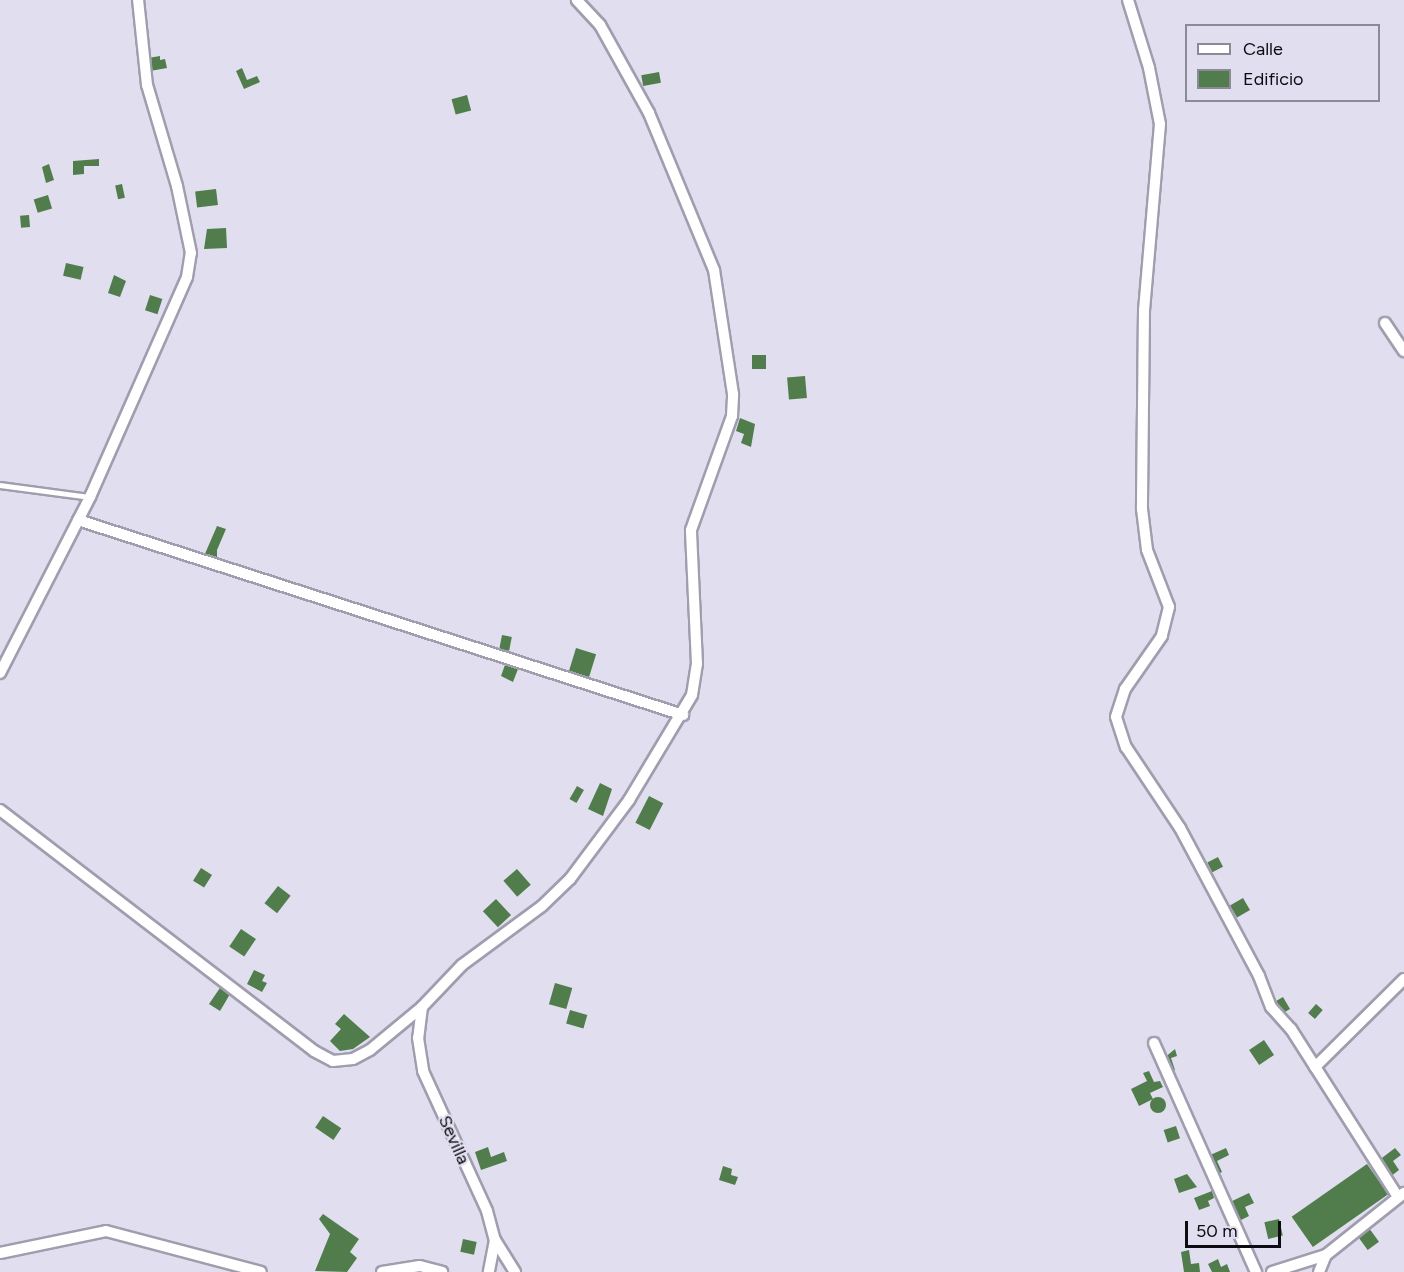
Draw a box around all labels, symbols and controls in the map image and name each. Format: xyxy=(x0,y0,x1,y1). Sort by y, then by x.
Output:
legend xyxy=(1185,24,1380,102)
text: Calle xyxy=(1243,38,1283,60)
text: Edificio xyxy=(1243,68,1304,90)
street label: Sevilla xyxy=(434,1112,474,1168)
scale bar xyxy=(1188,1209,1284,1247)
text: 50 m xyxy=(1196,1220,1238,1242)

